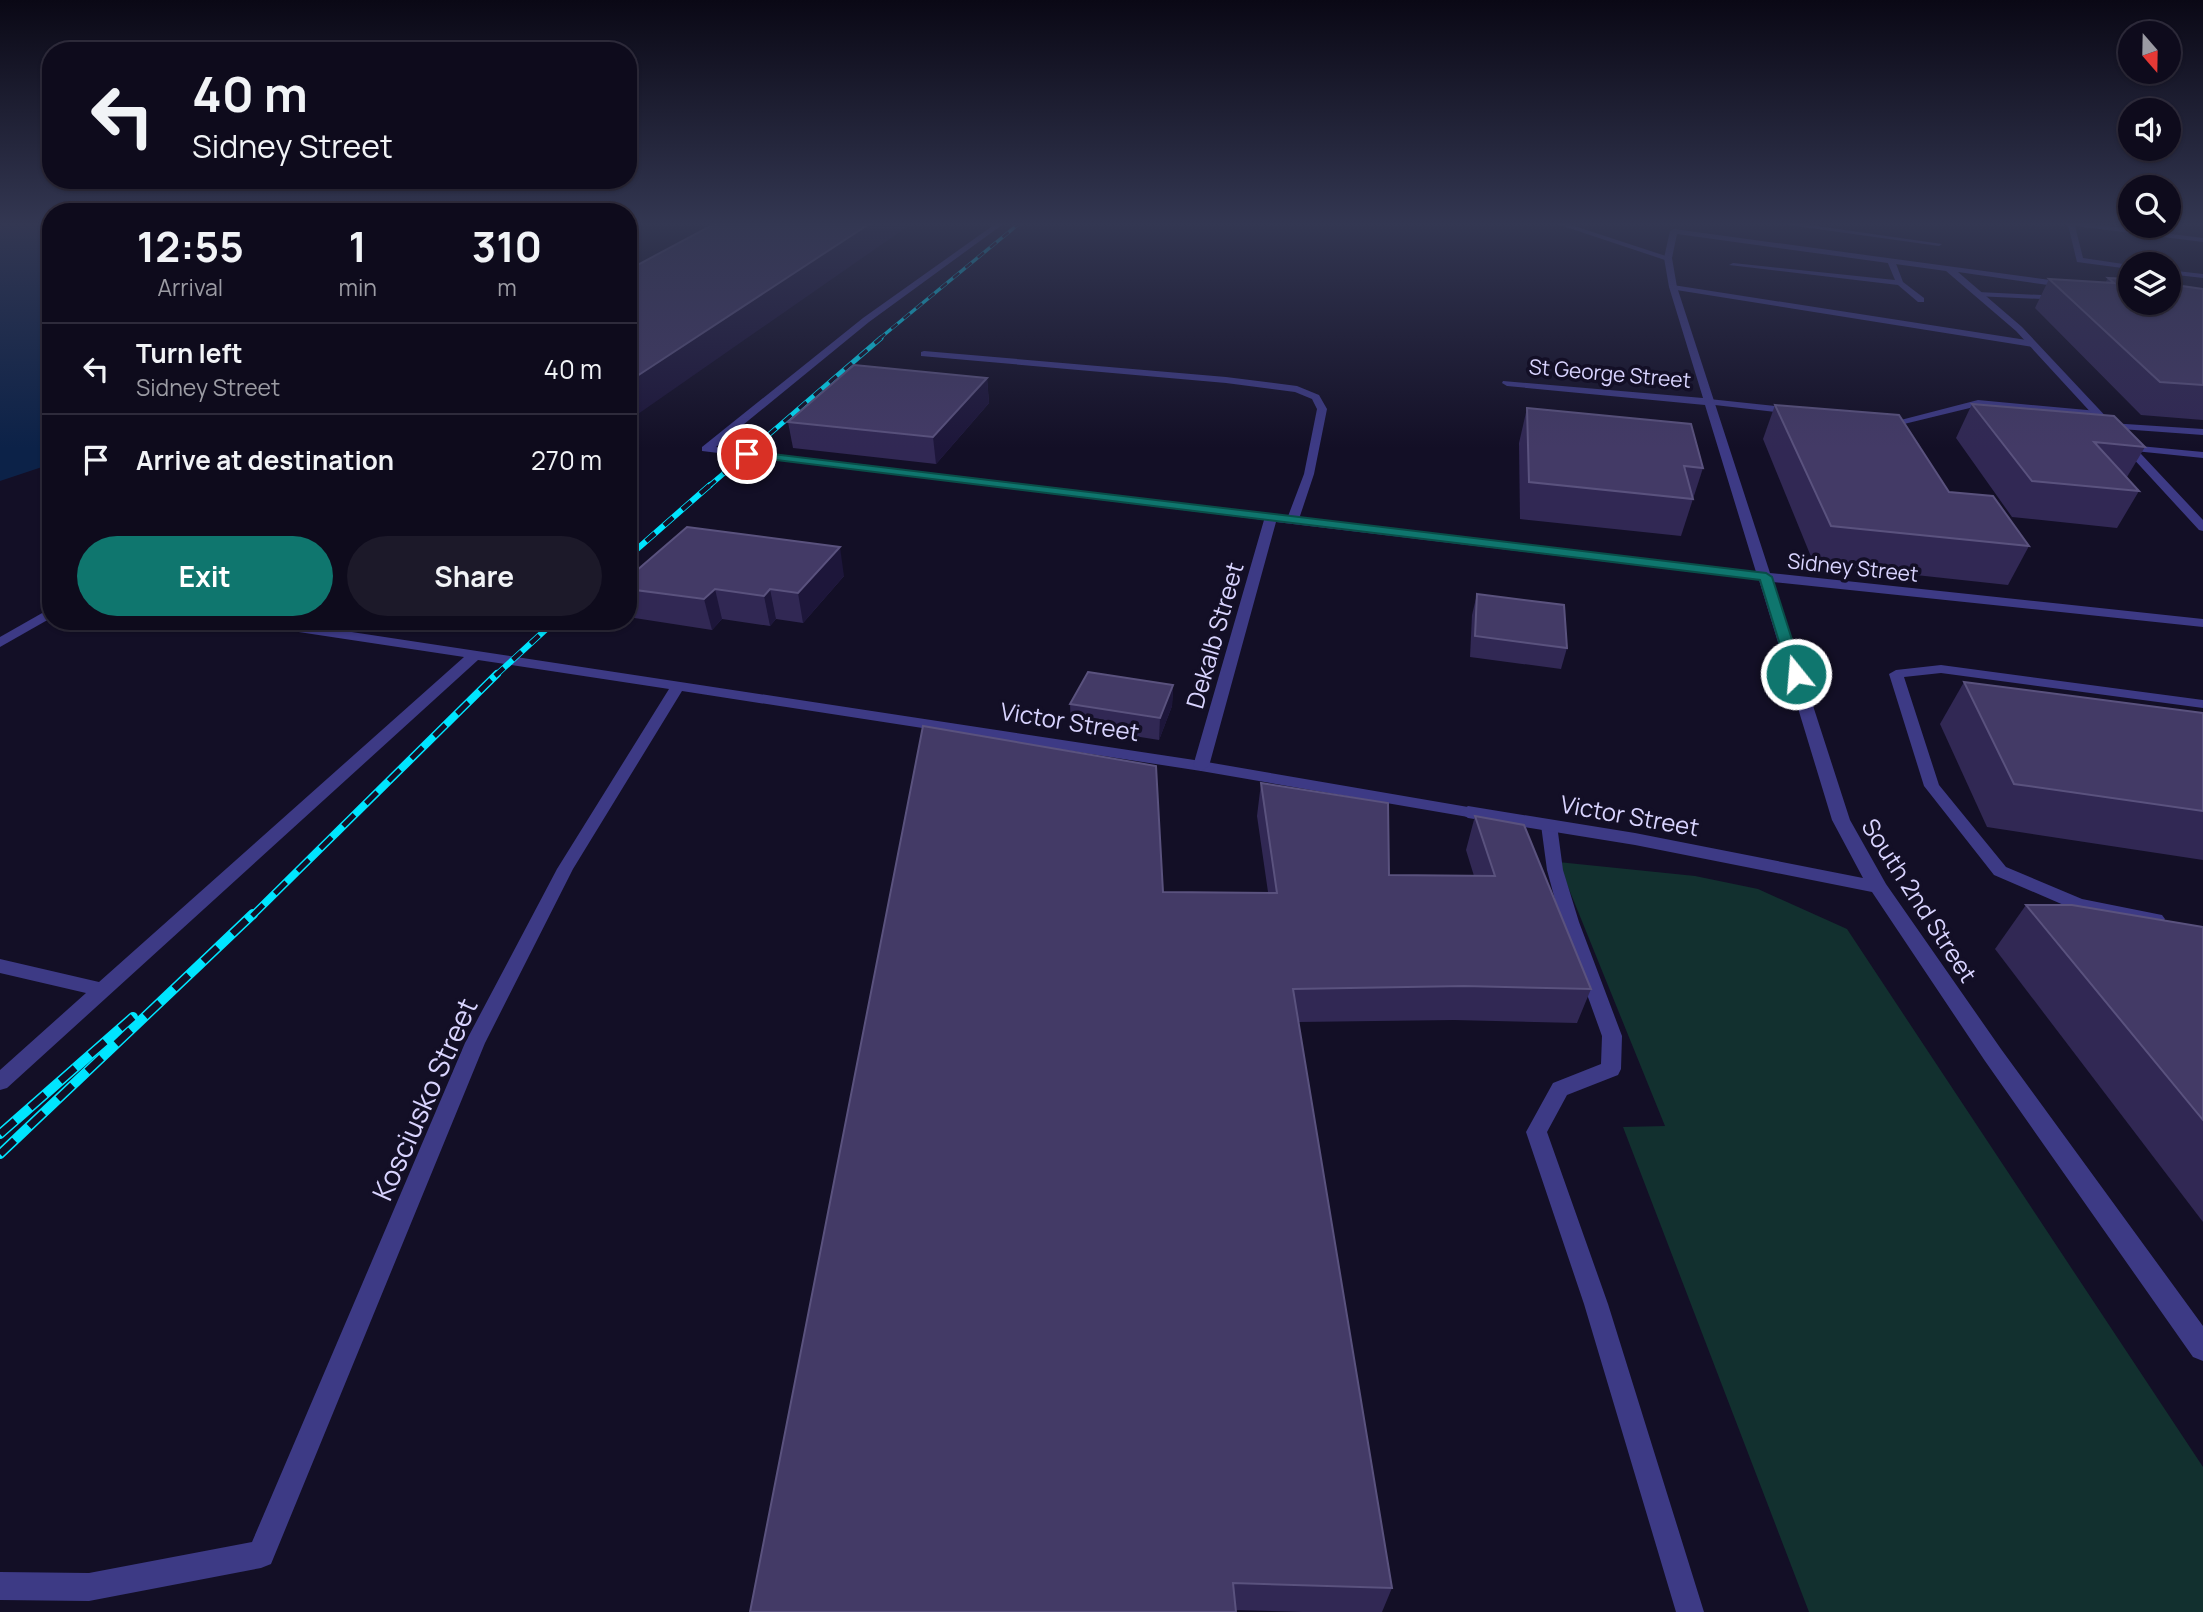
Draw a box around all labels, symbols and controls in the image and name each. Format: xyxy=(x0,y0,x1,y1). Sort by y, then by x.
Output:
north arrow xyxy=(2118,21,2180,84)
map controls xyxy=(2118,21,2181,315)
text: 40 m xyxy=(192,60,308,127)
icon: left xyxy=(77,70,168,161)
button: sound xyxy=(2118,98,2181,161)
text: Sidney Street xyxy=(192,124,393,168)
button: search xyxy=(2118,175,2181,238)
text: 12:55 xyxy=(137,217,244,275)
text: 1 xyxy=(349,217,367,275)
text: 310 xyxy=(472,217,542,275)
button: layers xyxy=(2118,252,2181,315)
text: Arrival xyxy=(157,271,223,303)
text: min xyxy=(338,271,377,303)
text: m xyxy=(497,271,517,303)
text: Turn left xyxy=(136,335,243,371)
icon: left xyxy=(77,350,115,388)
text: 40 m xyxy=(544,351,602,387)
street label: St George Street xyxy=(1528,352,1692,394)
text: Sidney Street xyxy=(136,371,280,403)
pin xyxy=(717,424,777,484)
icon: arrive xyxy=(728,435,766,473)
icon: arrive xyxy=(77,441,115,479)
text: Arrive at destination xyxy=(136,442,394,478)
text: 270 m xyxy=(531,442,602,478)
button: Exit xyxy=(77,536,333,616)
button: Share xyxy=(347,536,602,616)
street label: Sidney Street xyxy=(1786,546,1920,588)
street label: Dekalb Street xyxy=(1177,558,1251,712)
position arrow xyxy=(1759,637,1833,711)
street label: Victor Street xyxy=(998,694,1142,748)
street label: Victor Street xyxy=(1558,787,1702,843)
street label: South 2nd Street xyxy=(1855,812,1985,988)
street label: Kosciusko Street xyxy=(362,992,486,1206)

